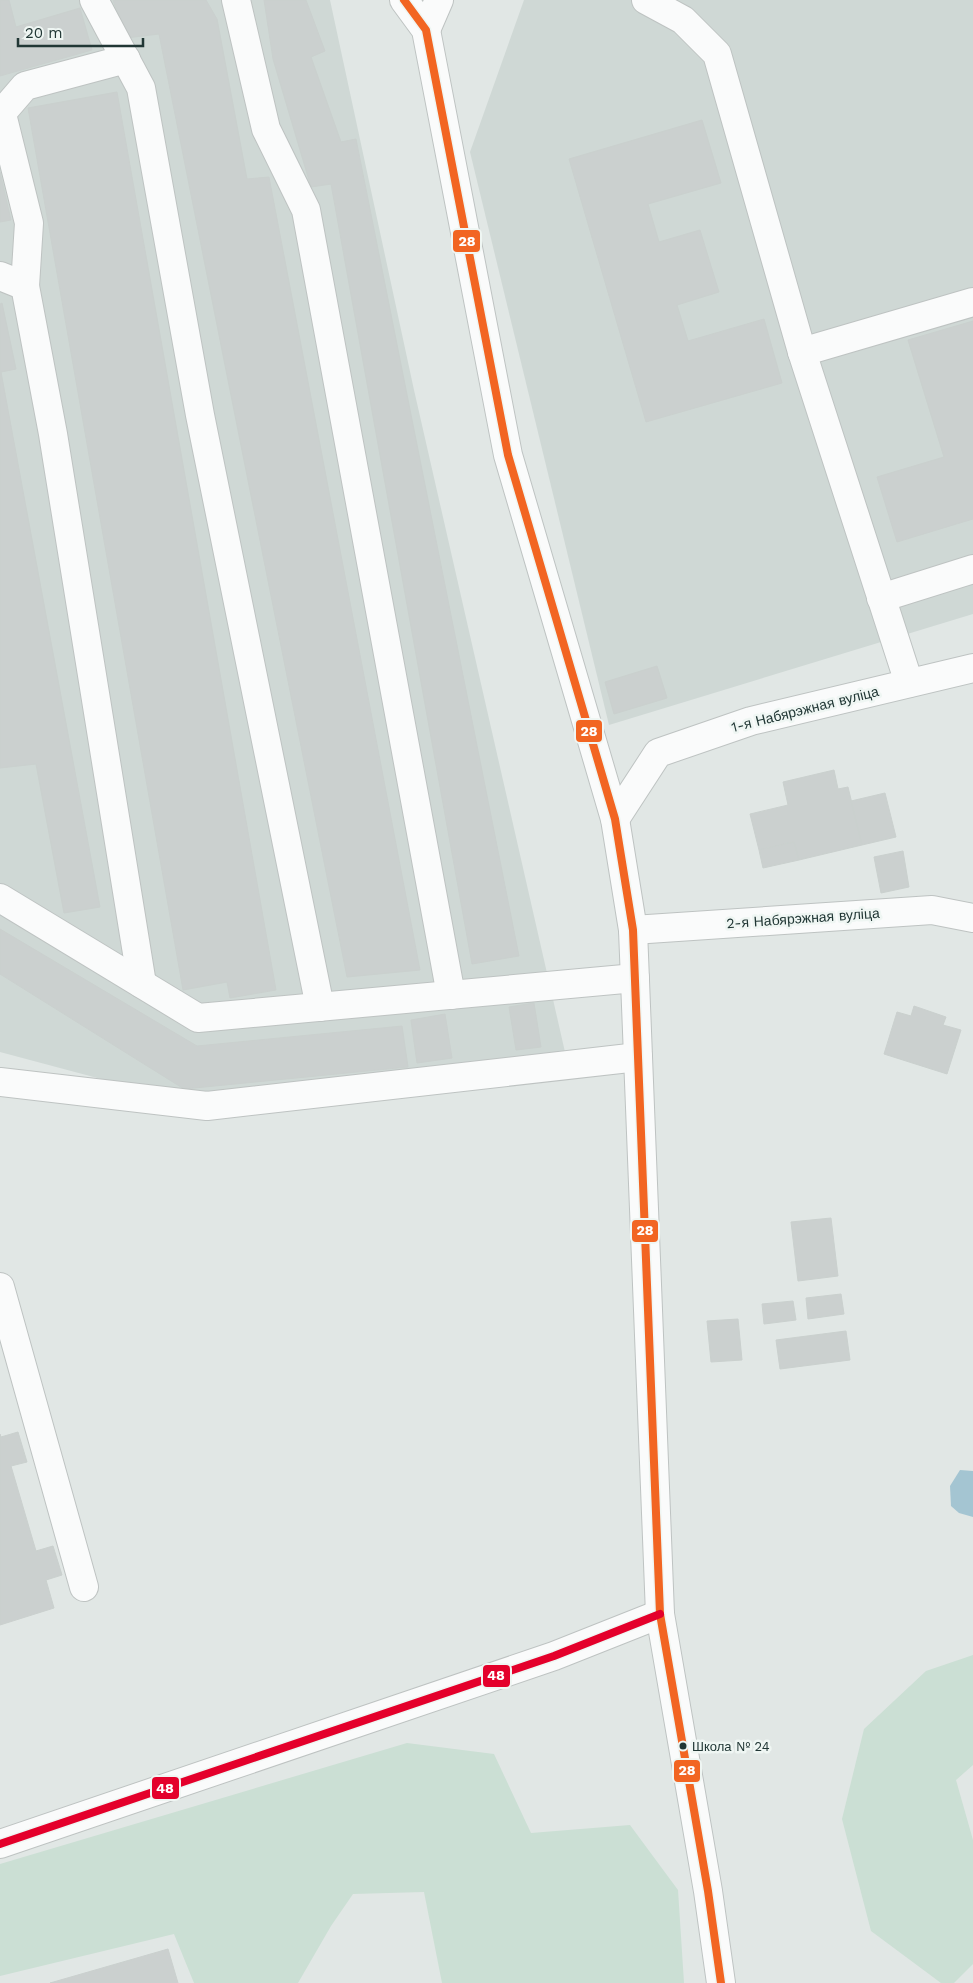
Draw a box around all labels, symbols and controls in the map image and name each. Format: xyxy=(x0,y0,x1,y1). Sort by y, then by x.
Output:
scale bar xyxy=(18,15,142,47)
text: 20 m xyxy=(25,24,63,42)
line badge: 28 xyxy=(452,229,481,253)
text: 28 xyxy=(458,233,476,249)
street label: 1-я Набярэжная вуліца xyxy=(730,683,881,735)
line badge: 28 xyxy=(575,719,603,743)
text: 28 xyxy=(580,723,598,739)
street label: 2-я Набярэжная вуліца xyxy=(726,905,880,931)
line badge: 28 xyxy=(631,1219,659,1243)
text: 28 xyxy=(636,1222,654,1238)
line badge: 48 xyxy=(482,1664,511,1688)
text: 48 xyxy=(487,1667,505,1683)
place label: Школа № 24 xyxy=(692,1739,770,1754)
marker: Школа № 24 xyxy=(678,1741,688,1751)
line badge: 28 xyxy=(673,1759,701,1783)
text: 28 xyxy=(678,1762,696,1778)
line badge: 48 xyxy=(151,1776,180,1800)
text: 48 xyxy=(156,1780,174,1796)

